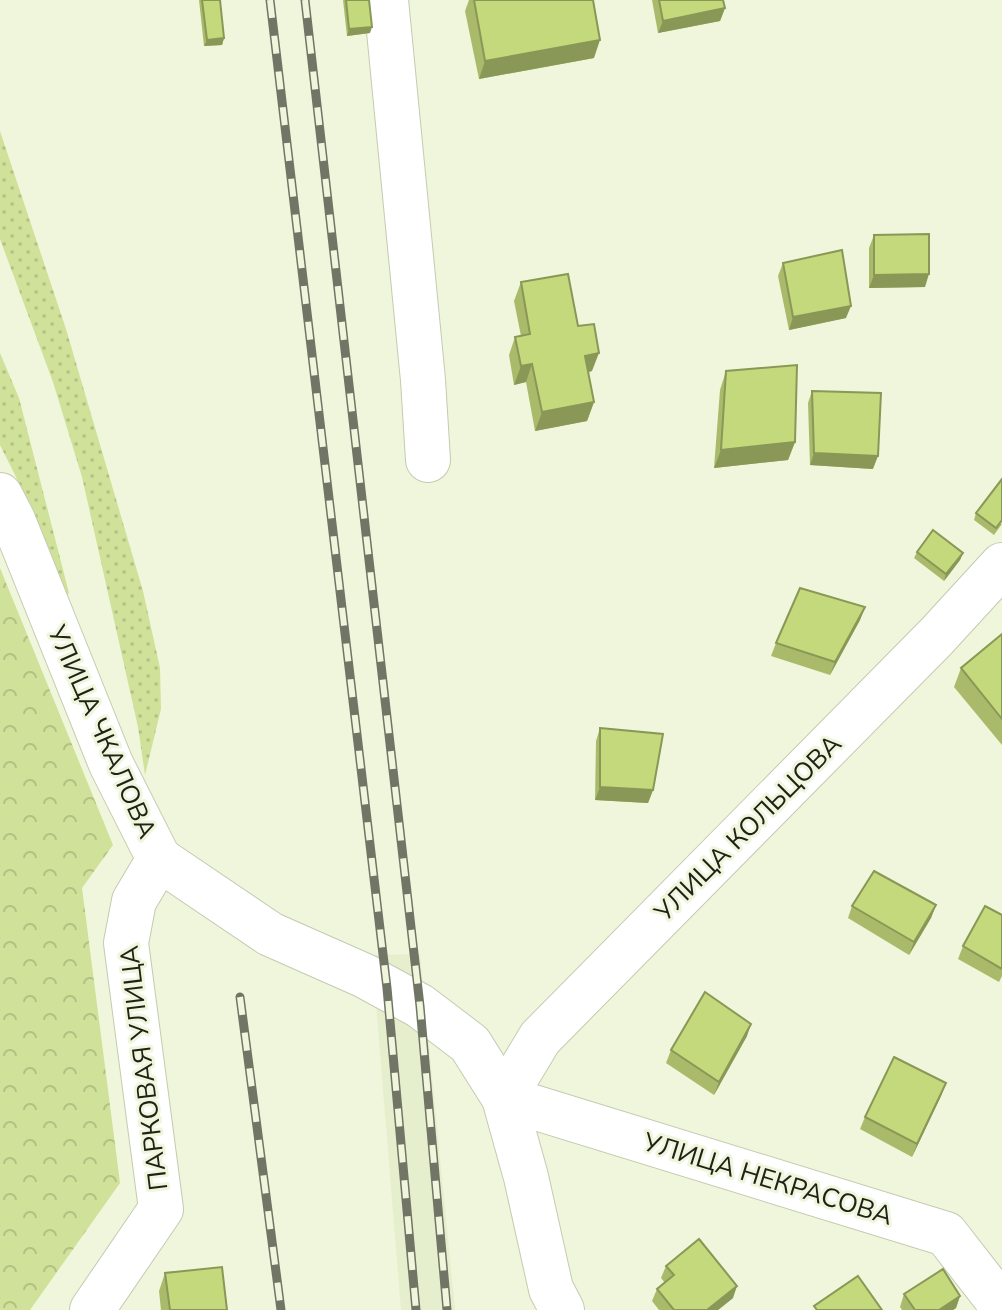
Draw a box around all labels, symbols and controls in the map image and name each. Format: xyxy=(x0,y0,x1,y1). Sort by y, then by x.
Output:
street label: УЛИЦА ЧКАЛОВА xyxy=(39,619,165,844)
street label: УЛИЦА КОЛЬЦОВА xyxy=(646,727,849,930)
street label: ПАРКОВАЯ УЛИЦА xyxy=(112,943,176,1193)
street label: УЛИЦА НЕКРАСОВА xyxy=(638,1124,897,1234)

